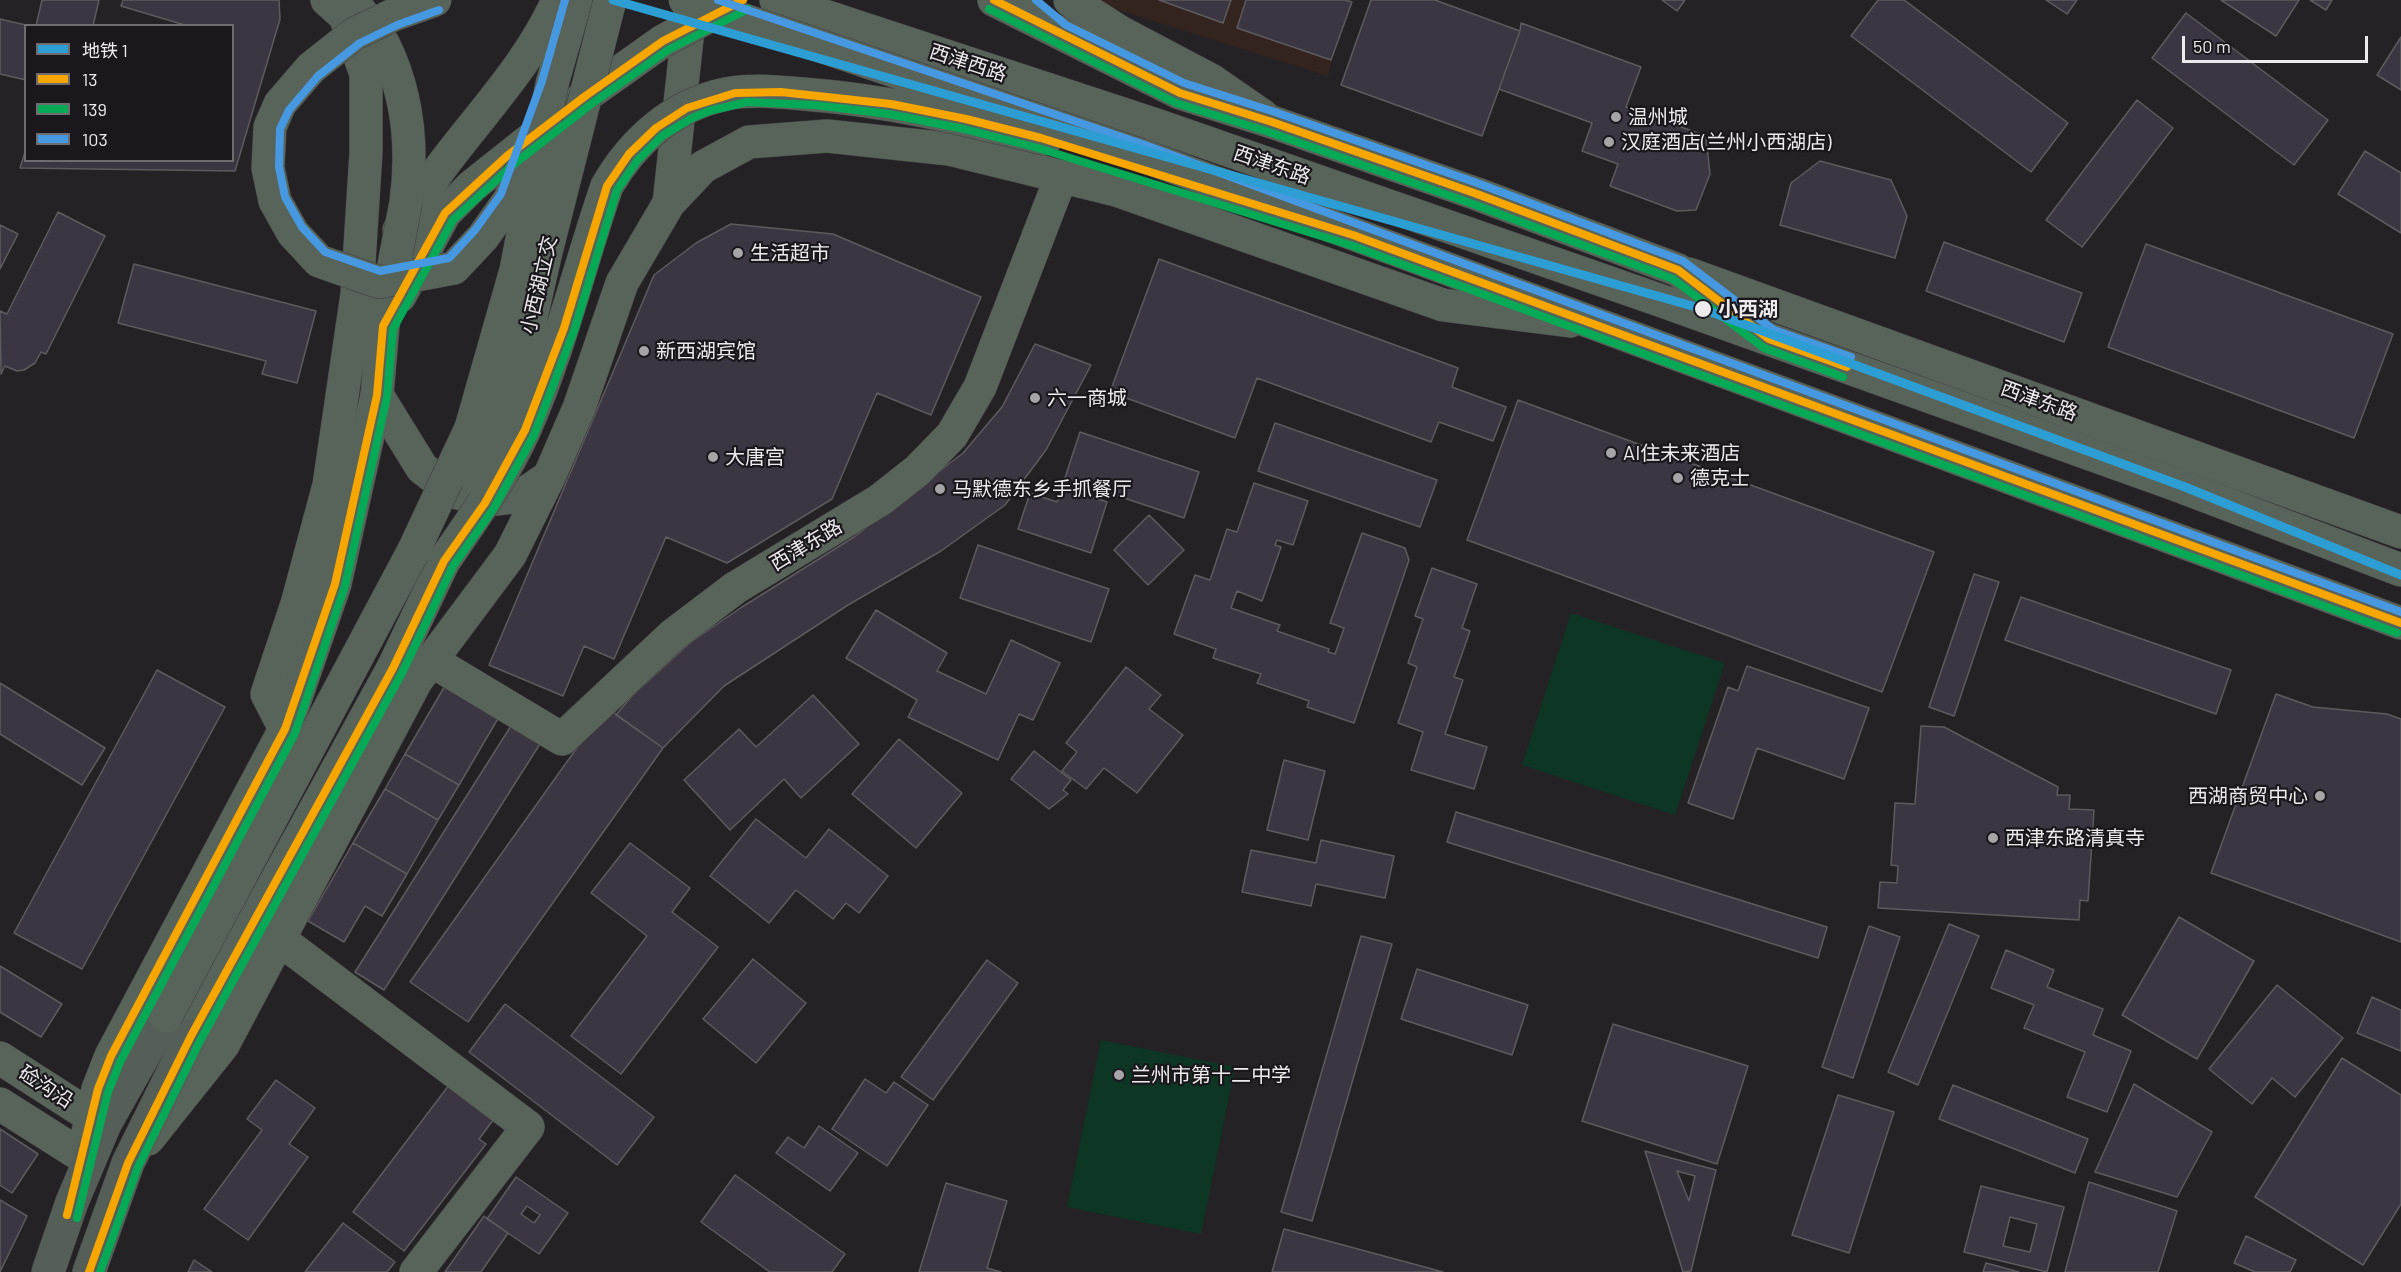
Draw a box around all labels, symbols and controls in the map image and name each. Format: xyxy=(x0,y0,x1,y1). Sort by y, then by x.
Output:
legend xyxy=(24,24,234,162)
scale bar xyxy=(2185,24,2371,62)
text: 50 m xyxy=(2193,35,2231,57)
text: 地铁 1 xyxy=(82,39,128,61)
street label: 西津西路 xyxy=(926,39,1010,87)
text: 13 xyxy=(82,68,98,90)
text: 139 xyxy=(82,98,107,120)
place label: 温州城 xyxy=(1628,105,1688,129)
marker: 温州城 xyxy=(1609,110,1623,124)
text: 103 xyxy=(82,128,108,150)
place label: 汉庭酒店(兰州小西湖店) xyxy=(1621,130,1831,154)
marker: 汉庭酒店(兰州小西湖店) xyxy=(1602,135,1616,149)
street label: 西津东路 xyxy=(1230,141,1314,189)
street label: 小西湖立交 xyxy=(516,234,562,336)
place label: 生活超市 xyxy=(750,241,830,265)
marker: 生活超市 xyxy=(731,246,745,260)
place label: 小西湖 xyxy=(1718,297,1778,321)
marker: 小西湖 xyxy=(1693,299,1713,319)
place label: 新西湖宾馆 xyxy=(656,339,756,363)
marker: 新西湖宾馆 xyxy=(637,344,651,358)
street label: 西津东路 xyxy=(1997,376,2081,426)
place label: 六一商城 xyxy=(1047,386,1127,410)
marker: 六一商城 xyxy=(1028,391,1042,405)
place label: AI住未来酒店 xyxy=(1623,441,1740,465)
place label: 大唐宫 xyxy=(725,445,785,469)
marker: AI住未来酒店 xyxy=(1604,446,1618,460)
marker: 大唐宫 xyxy=(706,450,720,464)
place label: 德克士 xyxy=(1690,466,1750,490)
marker: 德克士 xyxy=(1671,471,1685,485)
place label: 马默德东乡手抓餐厅 xyxy=(952,477,1132,501)
marker: 马默德东乡手抓餐厅 xyxy=(933,482,947,496)
street label: 西津东路 xyxy=(766,514,846,576)
place label: 西湖商贸中心 xyxy=(2188,784,2308,808)
marker: 西湖商贸中心 xyxy=(2313,789,2327,803)
place label: 西津东路清真寺 xyxy=(2005,826,2145,850)
marker: 西津东路清真寺 xyxy=(1986,831,2000,845)
street label: 硷沟沿 xyxy=(14,1061,78,1113)
place label: 兰州市第十二中学 xyxy=(1131,1063,1291,1087)
marker: 兰州市第十二中学 xyxy=(1112,1068,1126,1082)

